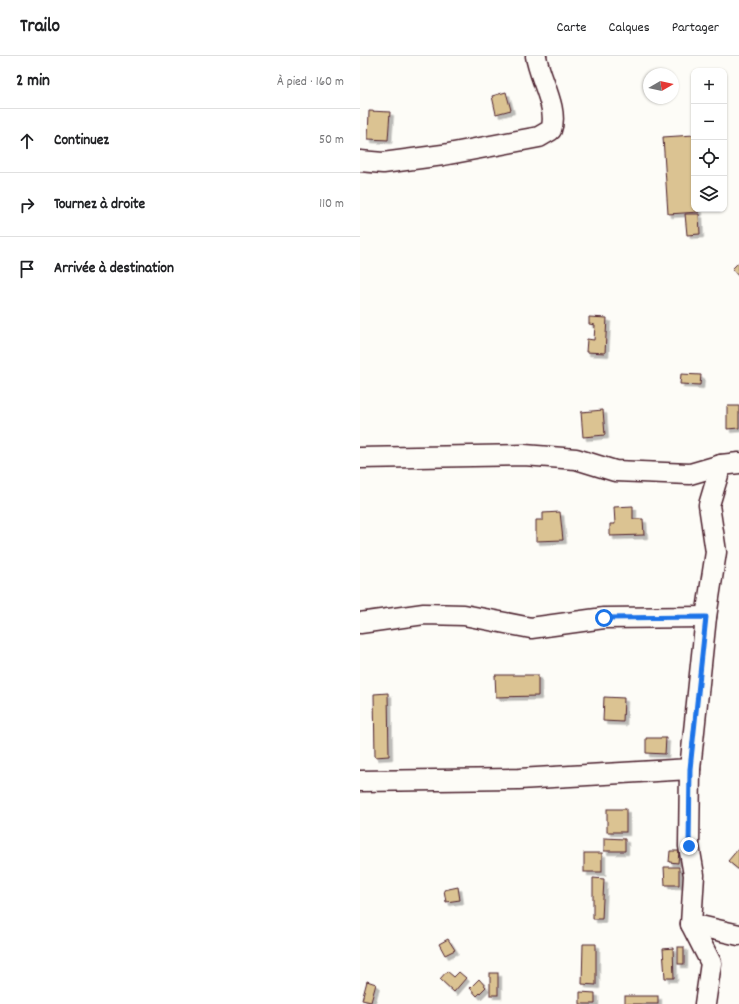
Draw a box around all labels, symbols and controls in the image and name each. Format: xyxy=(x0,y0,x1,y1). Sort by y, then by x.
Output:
text: Trailo xyxy=(20,14,60,41)
text: Carte xyxy=(557,18,587,38)
text: Calques xyxy=(609,18,650,38)
text: Partager xyxy=(672,18,719,38)
north arrow xyxy=(643,68,679,104)
map controls xyxy=(691,68,727,212)
button: + xyxy=(691,68,727,104)
text: 2 min xyxy=(16,70,50,94)
text: À pied · 160 m xyxy=(277,73,344,92)
button: − xyxy=(691,104,727,140)
icon: ahead xyxy=(16,130,38,152)
text: Continuez xyxy=(54,130,109,152)
text: 50 m xyxy=(319,131,344,150)
button: locate xyxy=(691,140,727,176)
button: layers xyxy=(691,176,727,212)
icon: right xyxy=(16,194,38,216)
text: Tournez à droite xyxy=(54,194,145,216)
text: 110 m xyxy=(319,195,344,214)
icon: arrive xyxy=(16,258,38,280)
text: Arrivée à destination xyxy=(54,258,174,280)
route start xyxy=(595,609,613,627)
route end xyxy=(680,837,698,855)

